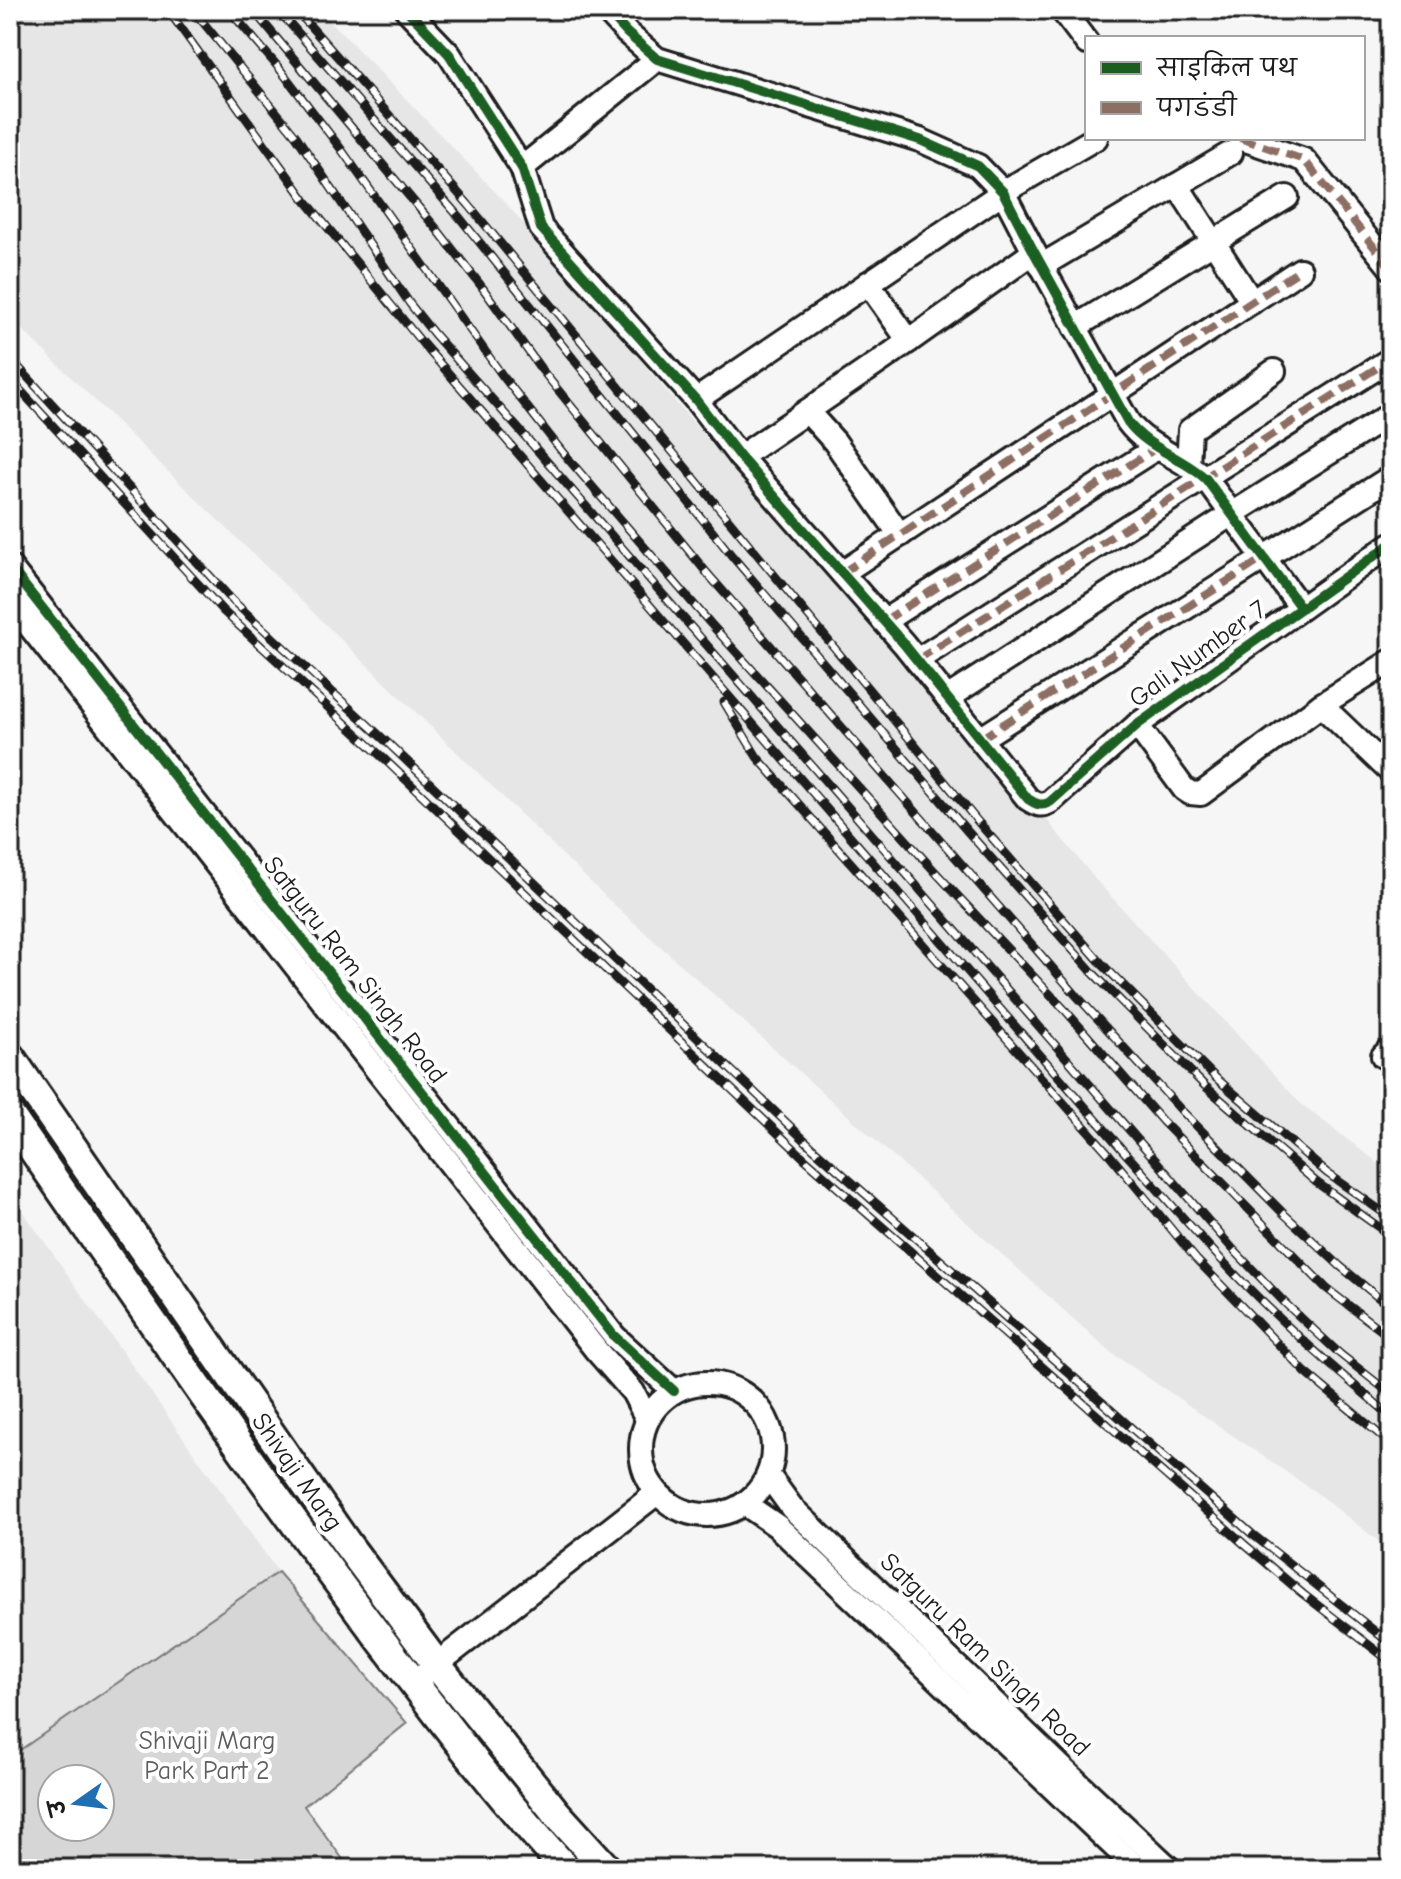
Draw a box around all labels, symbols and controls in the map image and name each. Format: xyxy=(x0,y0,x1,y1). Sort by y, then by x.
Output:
legend xyxy=(1085,36,1365,140)
text: साइकिल पथ xyxy=(1155,50,1298,82)
text: पगडंडी xyxy=(1155,90,1238,122)
street label: Gali Number 7 xyxy=(1123,594,1273,714)
street label: Satguru Ram Singh Road xyxy=(257,851,453,1089)
street label: Shivaji Marg xyxy=(245,1407,349,1537)
street label: Satguru Ram Singh Road xyxy=(874,1547,1096,1763)
park label: Shivaji Marg Park Part 2 xyxy=(138,1726,276,1786)
north arrow xyxy=(36,1763,116,1843)
text: उ xyxy=(43,1795,72,1820)

